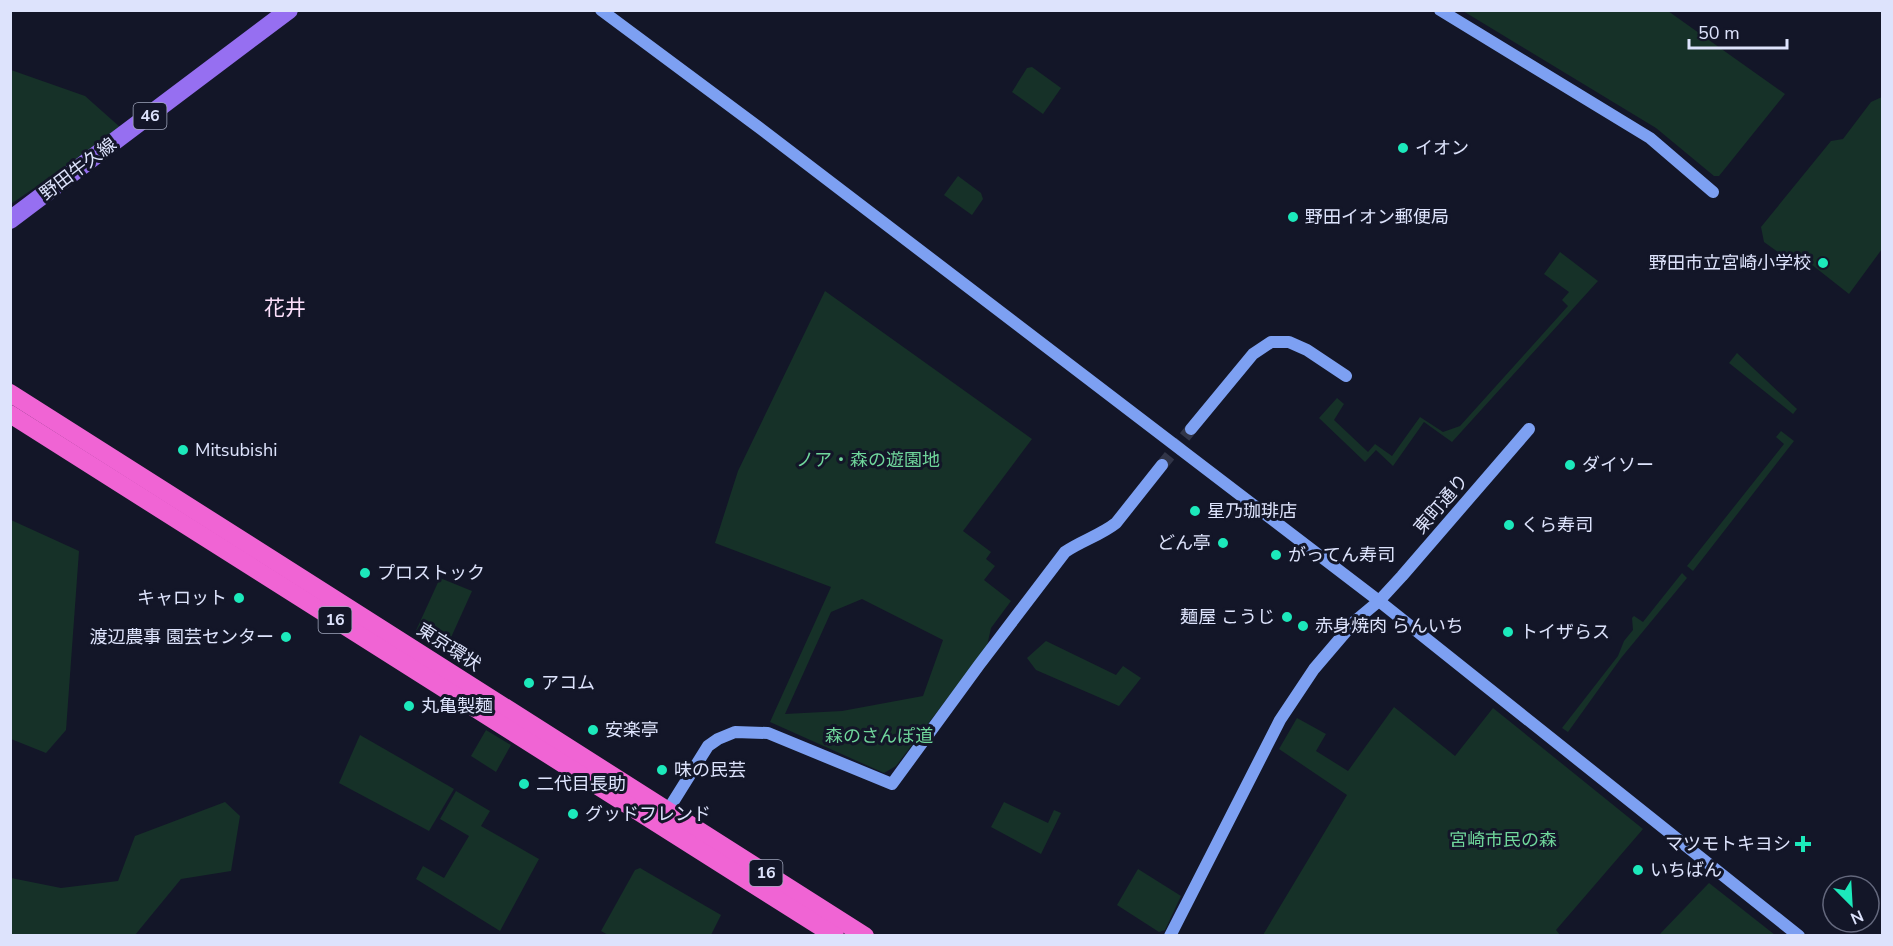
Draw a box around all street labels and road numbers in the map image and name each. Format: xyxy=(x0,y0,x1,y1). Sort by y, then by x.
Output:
road number: 46 xyxy=(134,103,166,129)
street label: 野田牛久線 xyxy=(35,132,121,206)
street label: 東町通り xyxy=(1408,469,1474,539)
road number: 16 xyxy=(318,607,352,633)
street label: 東京環状 xyxy=(412,617,486,677)
road number: 16 xyxy=(750,860,783,886)

